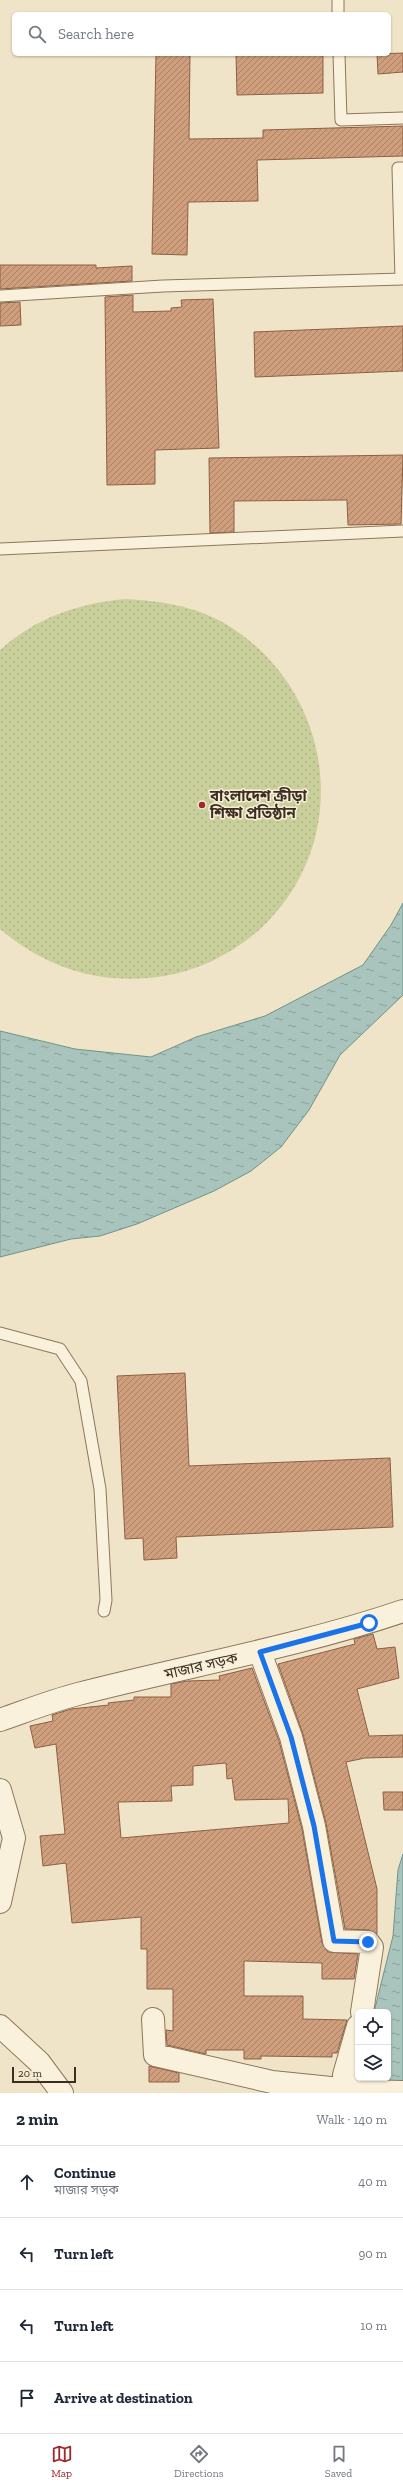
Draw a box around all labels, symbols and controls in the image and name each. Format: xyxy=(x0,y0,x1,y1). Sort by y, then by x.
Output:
search box xyxy=(12,12,391,56)
icon: search xyxy=(26,23,48,45)
text: Search here xyxy=(58,25,134,43)
place label: বাংলাদেশ ক্রীড়া শিক্ষা প্রতিষ্ঠান xyxy=(209,787,307,822)
marker: বাংলাদেশ ক্রীড়া শিক্ষা প্রতিষ্ঠান xyxy=(197,800,207,810)
route start xyxy=(360,1614,378,1632)
street label: মাজার সড়ক xyxy=(162,1649,240,1683)
route end xyxy=(359,1933,377,1951)
map controls xyxy=(355,2009,391,2081)
button: locate xyxy=(355,2009,391,2045)
button: layers xyxy=(355,2045,391,2081)
scale bar xyxy=(12,2065,76,2084)
text: 20 m xyxy=(18,2067,42,2080)
text: 2 min xyxy=(16,2109,58,2129)
text: Walk · 140 m xyxy=(317,2112,387,2127)
text: Continue xyxy=(54,2164,116,2182)
icon: ahead xyxy=(16,2171,38,2193)
text: 40 m xyxy=(358,2174,387,2189)
text: মাজার সড়ক xyxy=(54,2182,119,2197)
icon: left xyxy=(16,2243,38,2265)
text: Turn left xyxy=(54,2245,114,2263)
text: 90 m xyxy=(358,2246,387,2261)
icon: left xyxy=(16,2315,38,2337)
text: Turn left xyxy=(54,2317,114,2335)
text: 10 m xyxy=(360,2318,387,2333)
icon: arrive xyxy=(16,2387,38,2409)
text: Arrive at destination xyxy=(54,2389,193,2407)
tab: Map xyxy=(51,2443,73,2480)
tab: Directions xyxy=(174,2443,224,2480)
tab: Saved xyxy=(325,2443,352,2480)

